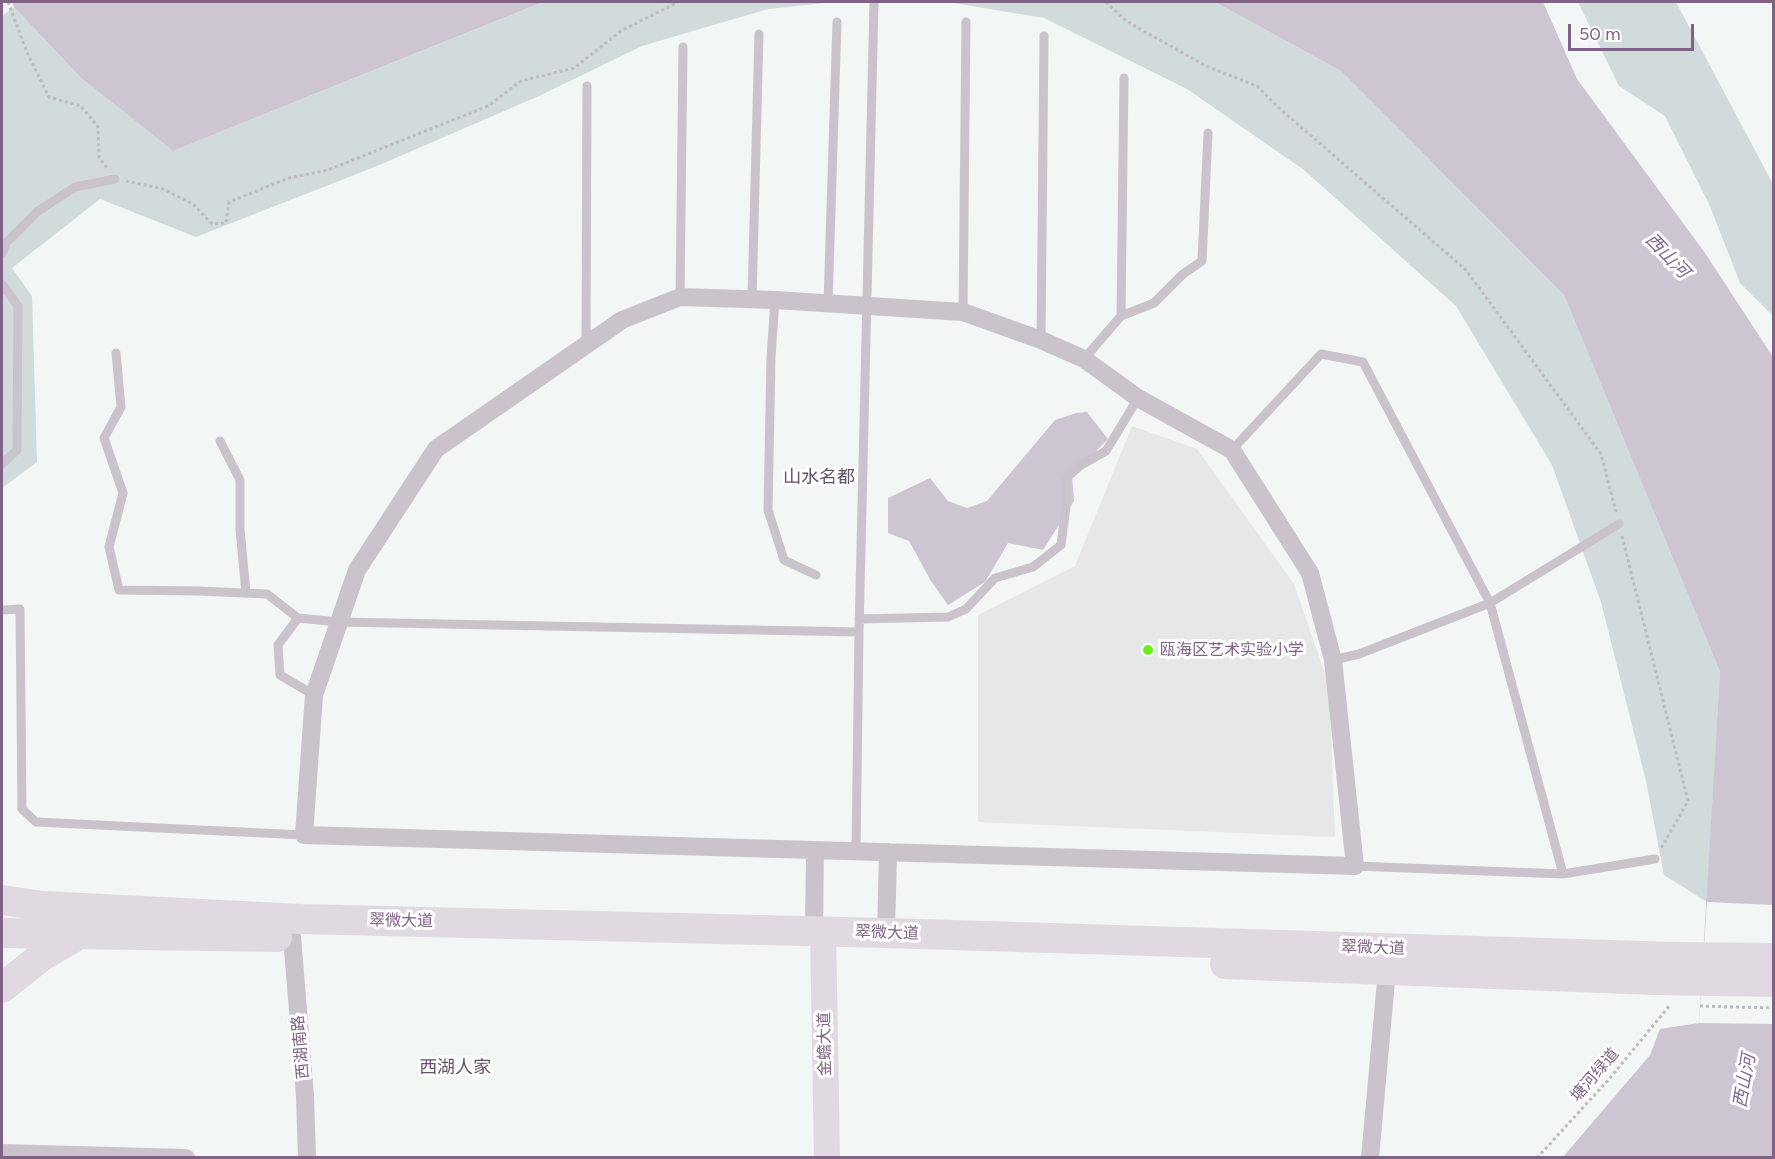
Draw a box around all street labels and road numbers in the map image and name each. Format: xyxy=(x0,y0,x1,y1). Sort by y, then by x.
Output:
street label: 翠微大道 xyxy=(369,911,433,931)
street label: 翠微大道 xyxy=(855,922,919,944)
street label: 翠微大道 xyxy=(1341,937,1405,959)
street label: 金蟾大道 xyxy=(815,1012,835,1076)
street label: 西湖南路 xyxy=(289,1014,313,1080)
street label: 塘河绿道 xyxy=(1567,1045,1623,1105)

